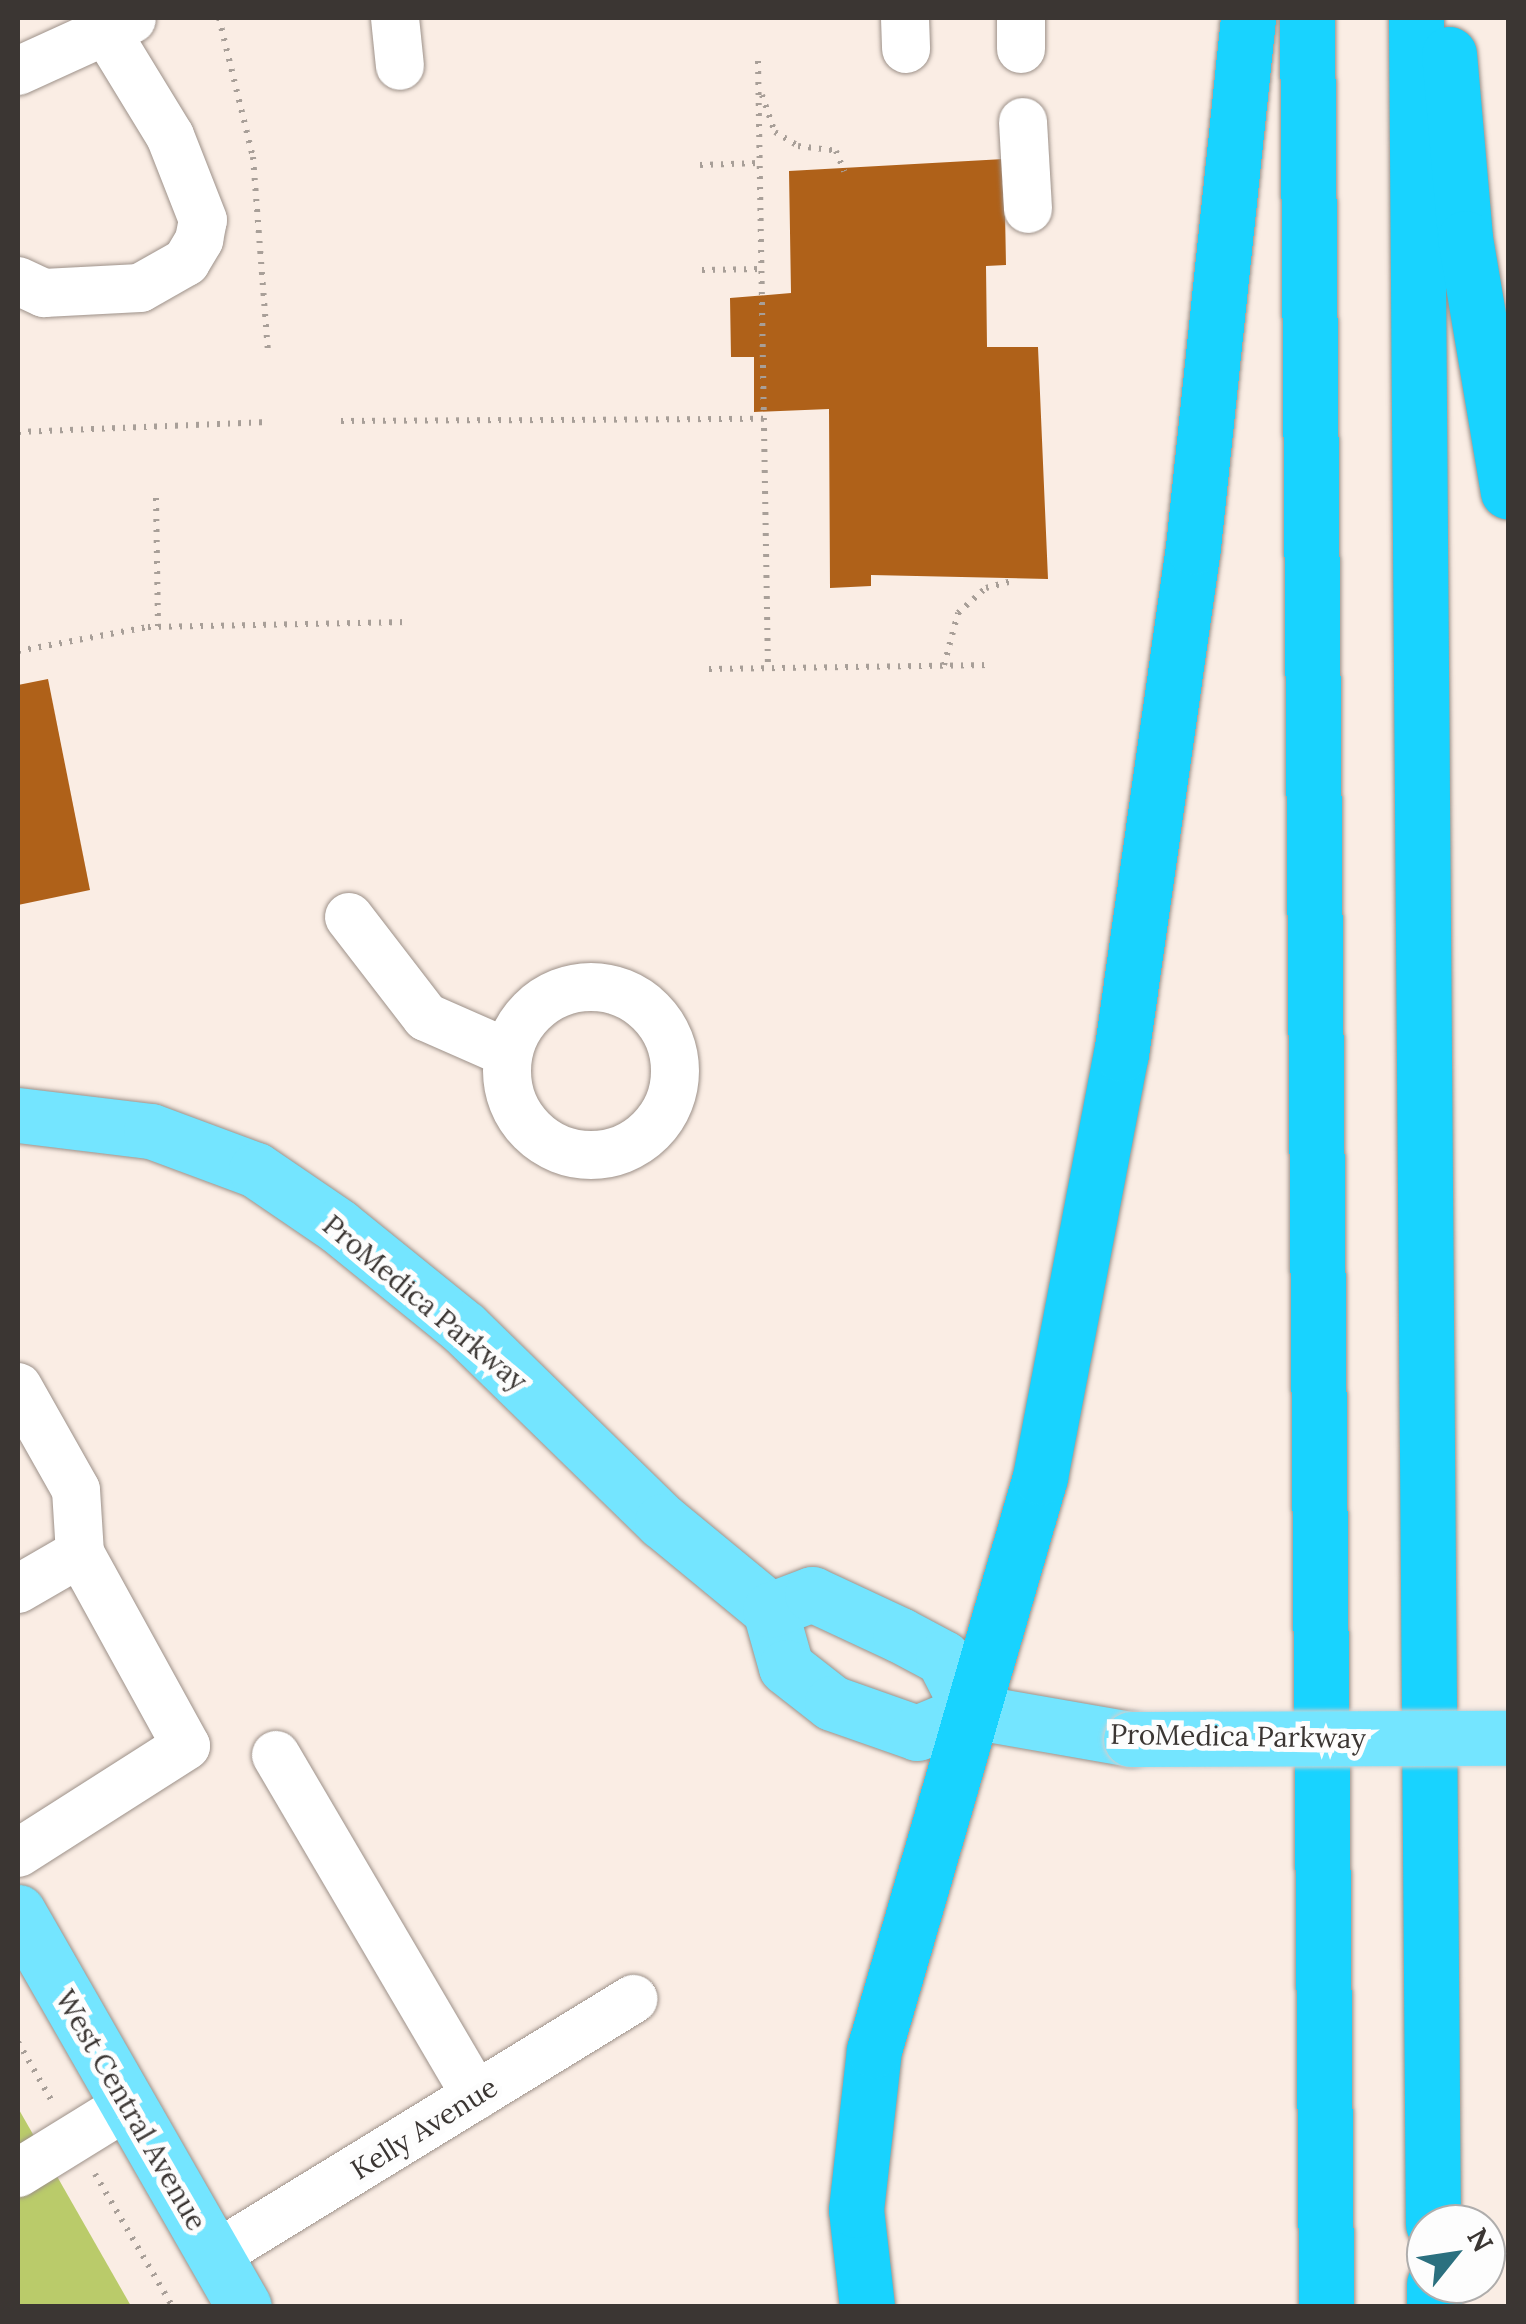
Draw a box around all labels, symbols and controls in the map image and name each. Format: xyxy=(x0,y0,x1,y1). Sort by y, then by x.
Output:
street label: ProMedica Parkway xyxy=(316,1208,534,1398)
street label: ProMedica Parkway xyxy=(1110,1717,1366,1755)
street label: West Central Avenue xyxy=(48,1984,214,2236)
street label: Kelly Avenue xyxy=(345,2070,503,2186)
north arrow xyxy=(1406,2204,1506,2304)
text: N xyxy=(1459,2222,1501,2258)

